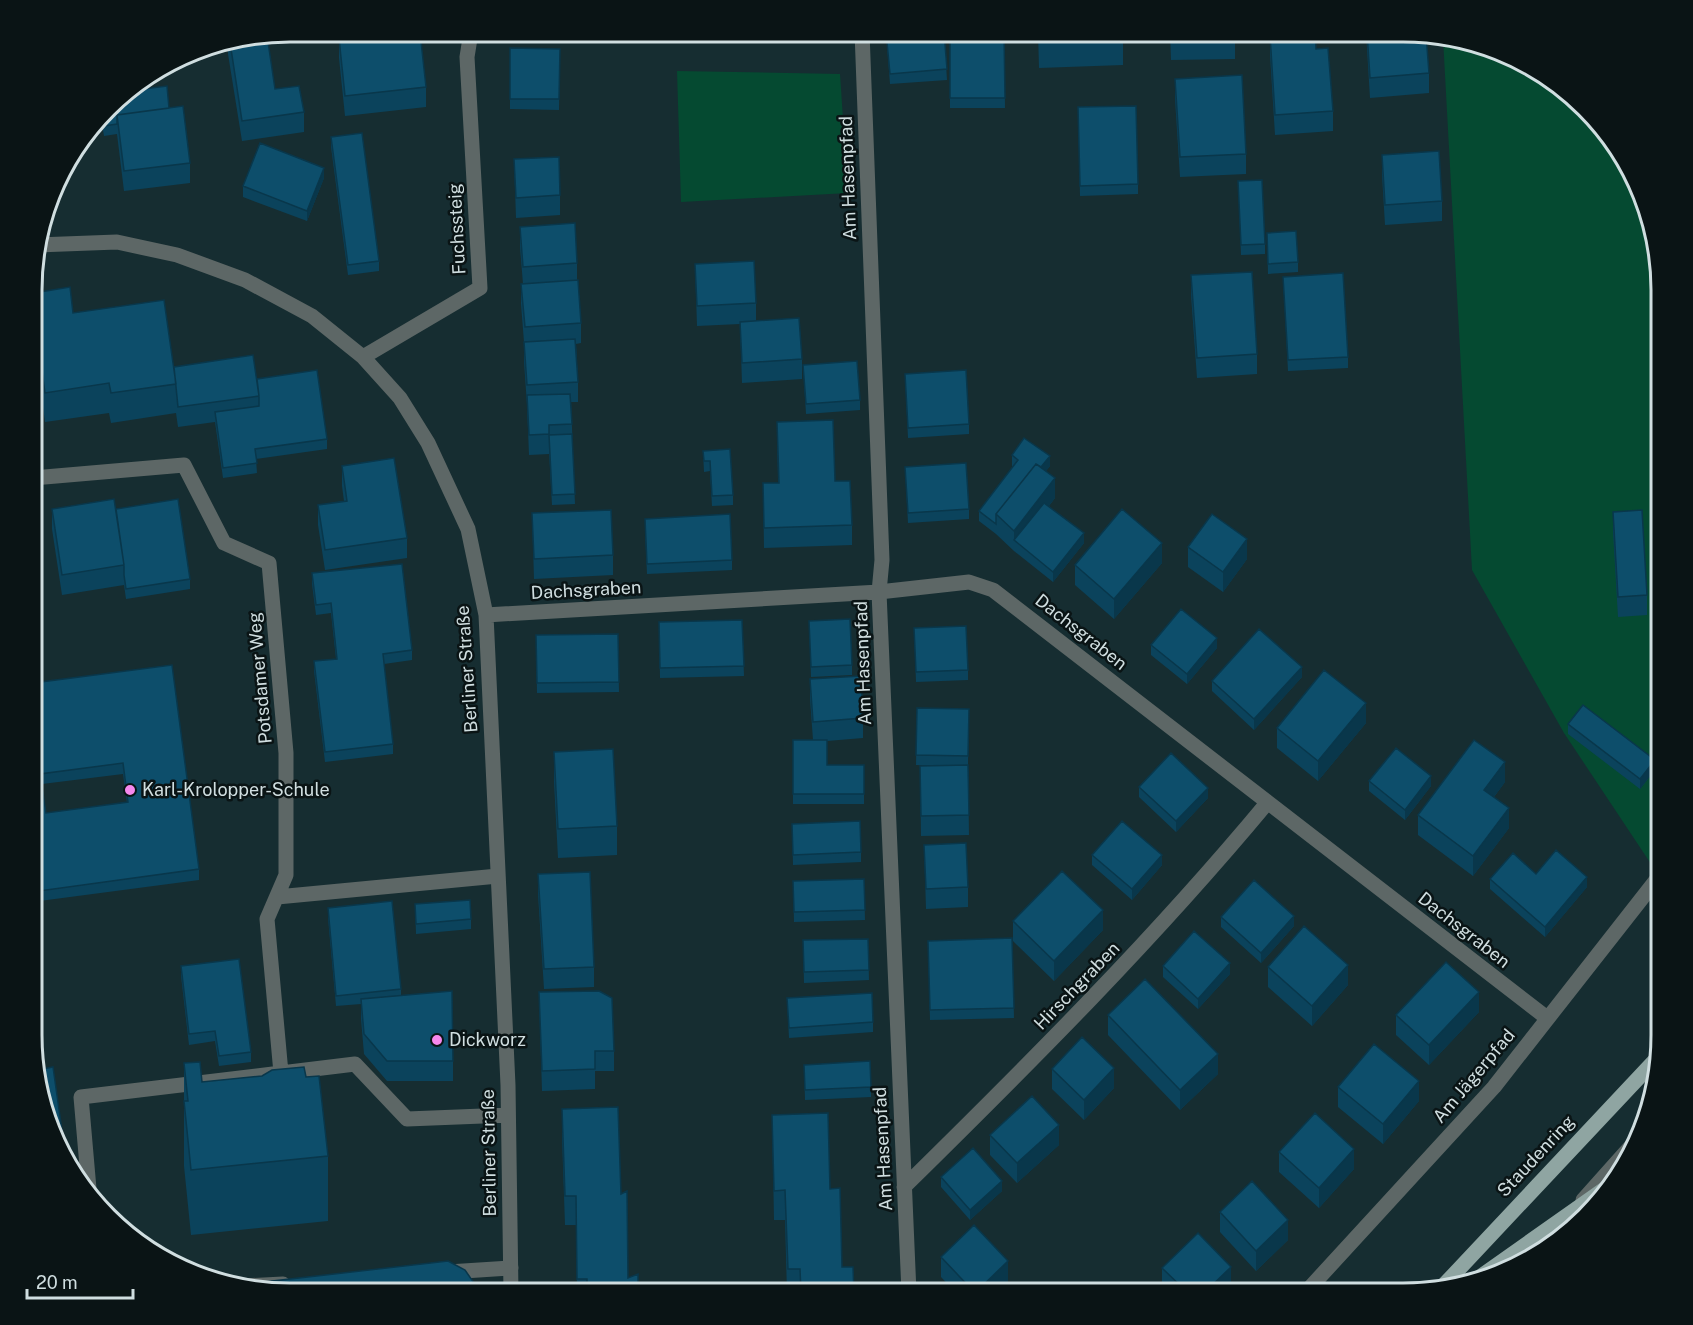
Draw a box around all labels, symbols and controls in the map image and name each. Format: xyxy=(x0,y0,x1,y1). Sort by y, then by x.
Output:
street label: Am Hasenpfad xyxy=(835,116,860,240)
street label: Fuchssteig xyxy=(444,183,469,275)
street label: Dachsgraben xyxy=(530,576,642,603)
street label: Dachsgraben xyxy=(1031,589,1131,674)
street label: Am Hasenpfad xyxy=(850,601,875,725)
street label: Berliner Straße xyxy=(452,605,481,733)
street label: Potsdamer Weg xyxy=(243,611,276,745)
place label: Karl-Krolopper-Schule xyxy=(142,779,330,800)
marker: Karl-Krolopper-Schule xyxy=(123,783,137,797)
street label: Dachsgraben xyxy=(1414,887,1514,972)
street label: Hirschgraben xyxy=(1030,937,1124,1034)
street label: Am Jägerpfad xyxy=(1428,1024,1519,1127)
place label: Dickworz xyxy=(449,1029,526,1050)
marker: Dickworz xyxy=(430,1033,444,1047)
street label: Am Hasenpfad xyxy=(869,1086,896,1212)
street label: Berliner Straße xyxy=(477,1089,500,1217)
street label: Staudenring xyxy=(1493,1111,1579,1201)
scale bar xyxy=(27,1262,134,1300)
text: 20 m xyxy=(36,1272,78,1293)

